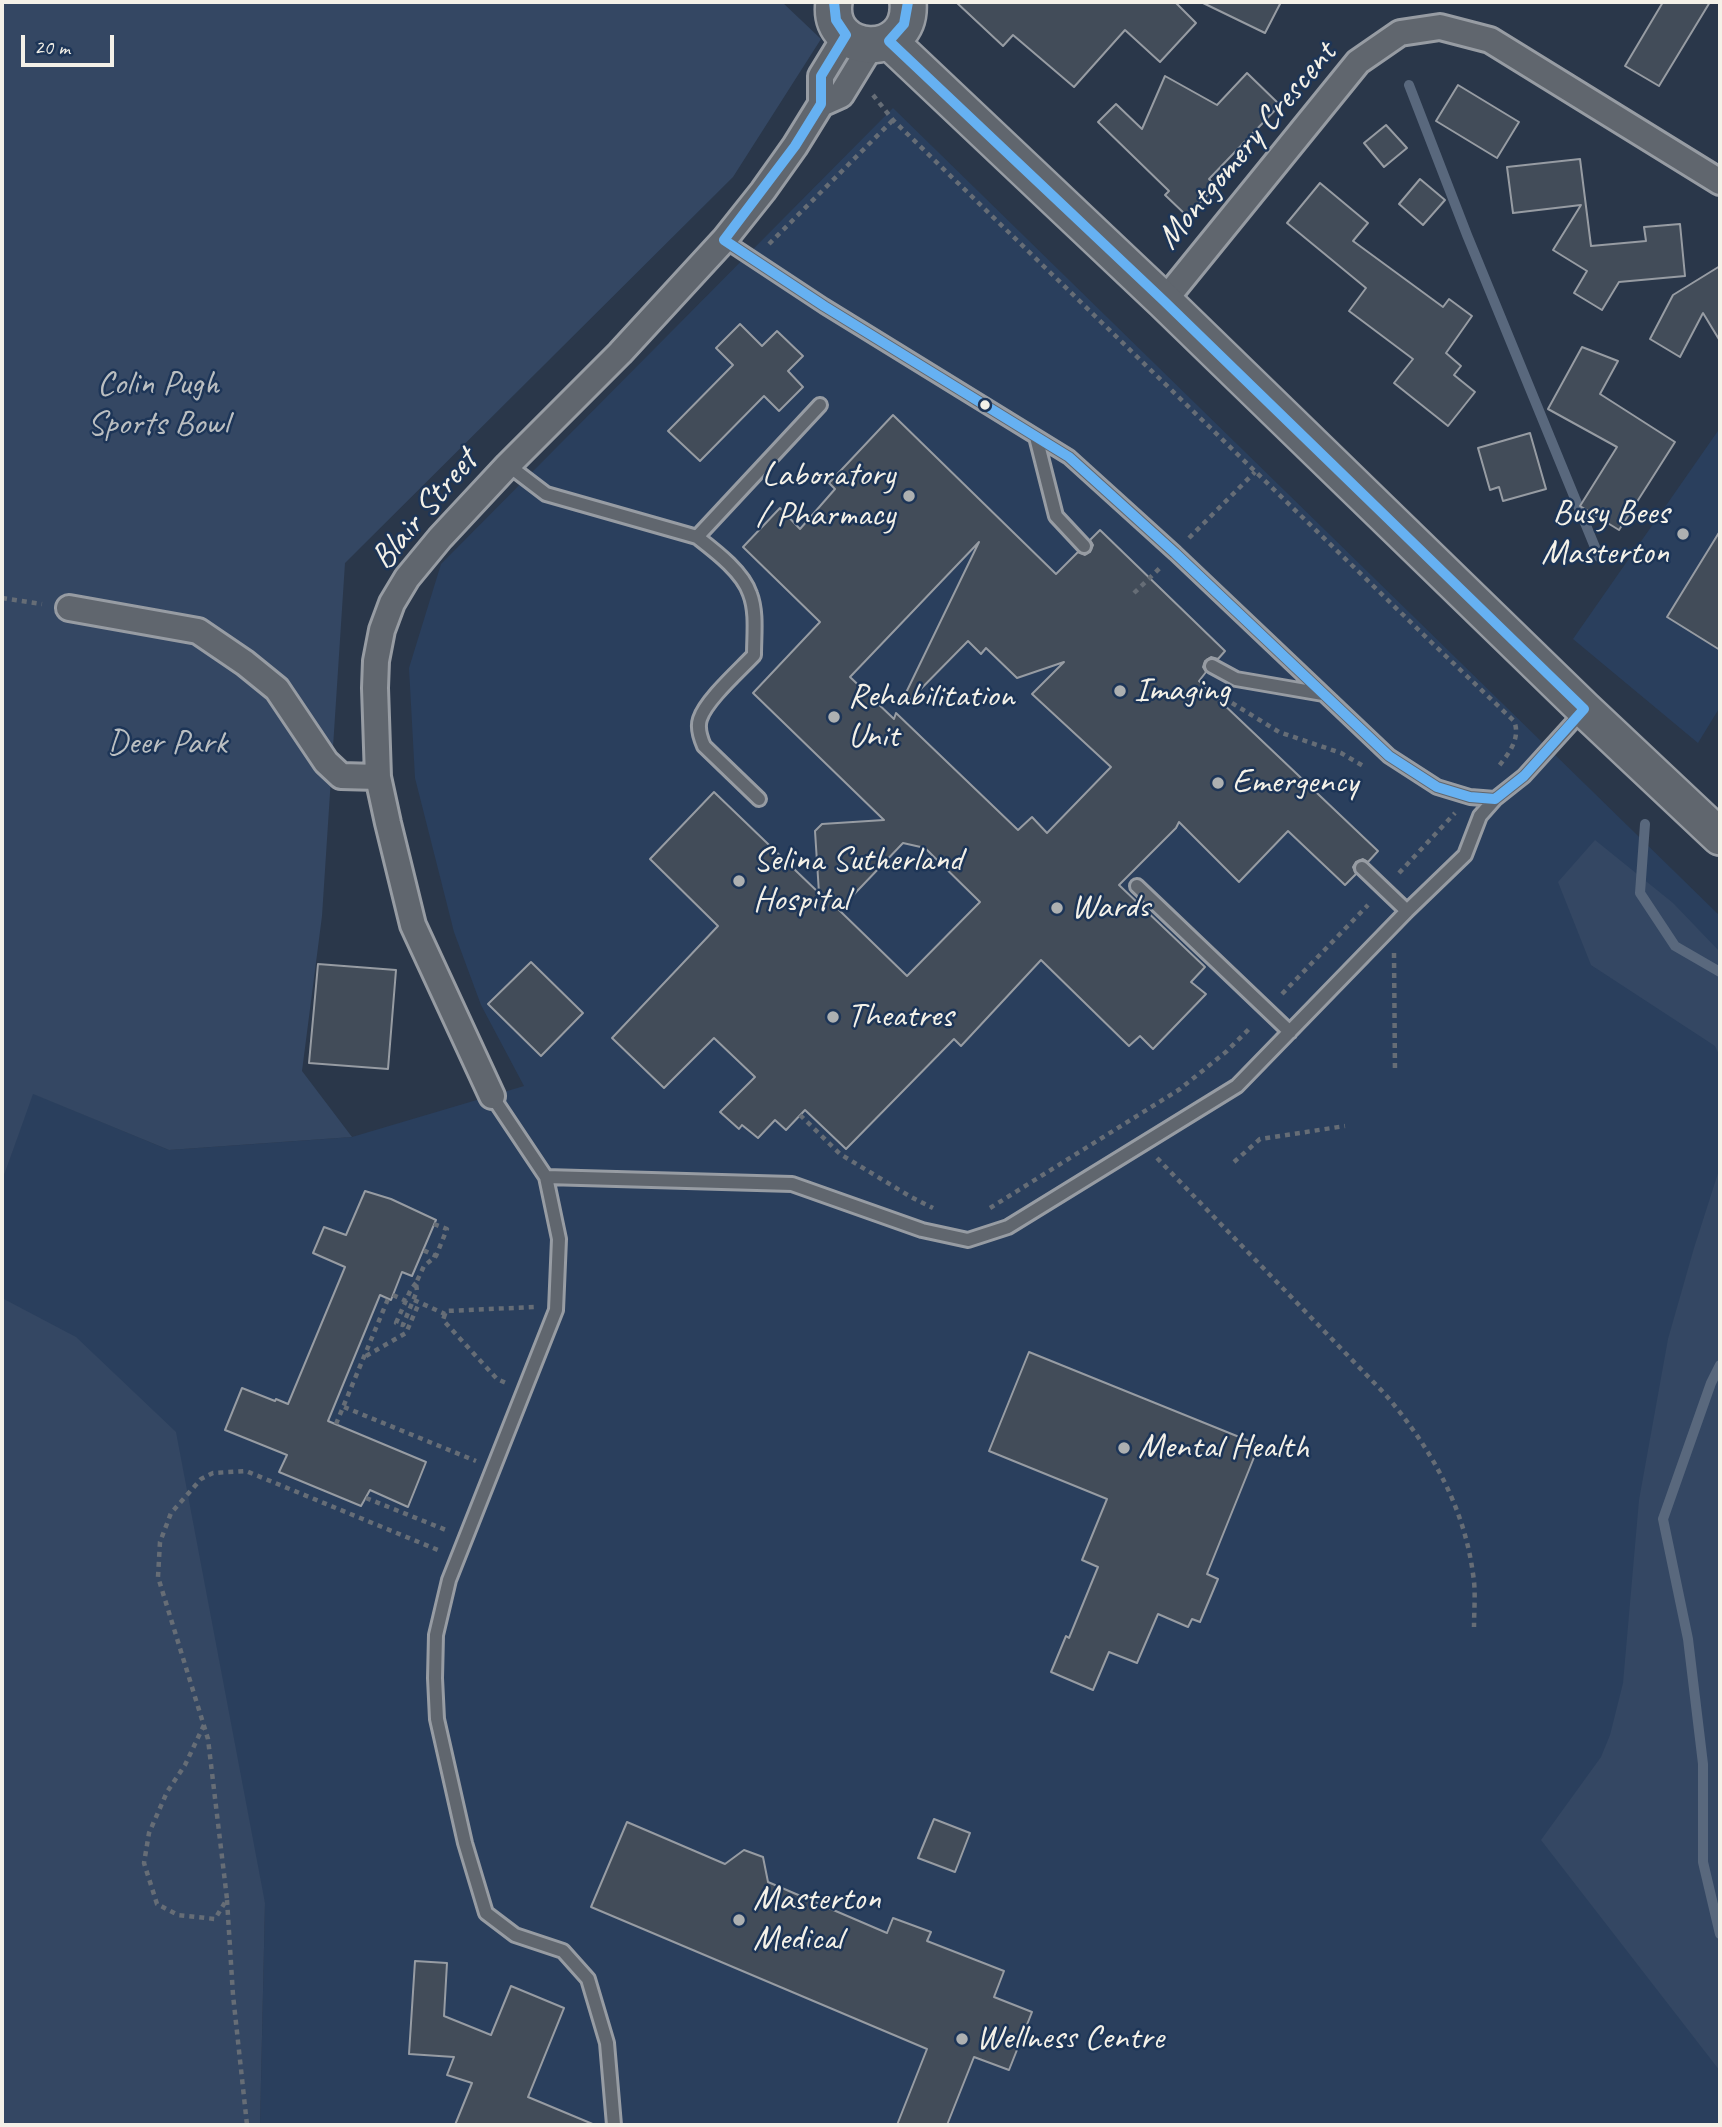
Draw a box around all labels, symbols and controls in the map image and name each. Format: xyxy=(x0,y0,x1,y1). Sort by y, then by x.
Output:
scale bar xyxy=(24,21,117,65)
text: 20 m xyxy=(34,34,70,60)
street label: Montgomery Crescent xyxy=(1148,34,1346,258)
park label: Colin Pugh Sports Bowl xyxy=(87,364,229,446)
unlabelled marker xyxy=(978,398,992,412)
street label: Blair Street xyxy=(363,441,487,579)
place label: Laboratory / Pharmacy xyxy=(756,455,895,537)
marker: Laboratory / Pharmacy xyxy=(901,488,917,504)
place label: Busy Bees Masterton xyxy=(1541,493,1669,575)
marker: Busy Bees Masterton xyxy=(1675,526,1691,542)
place label: Imaging xyxy=(1134,670,1230,712)
place label: Rehabilitation Unit xyxy=(848,676,1014,758)
marker: Imaging xyxy=(1112,683,1128,699)
marker: Rehabilitation Unit xyxy=(826,709,842,725)
park label: Deer Park xyxy=(107,723,227,765)
place label: Emergency xyxy=(1232,762,1358,804)
marker: Emergency xyxy=(1210,775,1226,791)
place label: Selina Sutherland Hospital xyxy=(753,840,963,922)
marker: Selina Sutherland Hospital xyxy=(731,873,747,889)
place label: Wards xyxy=(1071,887,1150,929)
marker: Wards xyxy=(1049,900,1065,916)
place label: Theatres xyxy=(847,996,953,1038)
marker: Theatres xyxy=(825,1009,841,1025)
place label: Mental Health xyxy=(1138,1427,1309,1469)
marker: Mental Health xyxy=(1116,1440,1132,1456)
place label: Masterton Medical xyxy=(753,1879,881,1961)
marker: Masterton Medical xyxy=(731,1912,747,1928)
place label: Wellness Centre xyxy=(976,2018,1164,2060)
marker: Wellness Centre xyxy=(954,2031,970,2047)

